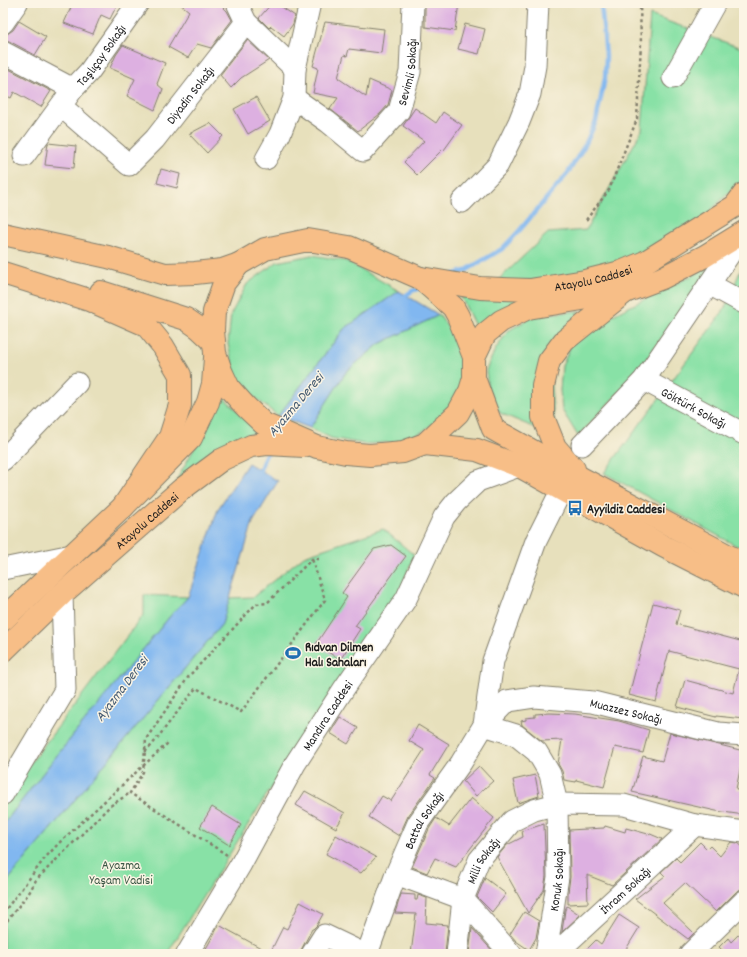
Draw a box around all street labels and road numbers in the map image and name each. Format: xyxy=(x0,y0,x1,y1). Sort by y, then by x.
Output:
street label: Taşlıçay Sokağı xyxy=(73,21,132,92)
street label: Sevimli Sokağı xyxy=(394,38,423,108)
street label: Diyadin Sokağı xyxy=(163,63,220,129)
street label: Atayolu Caddesi xyxy=(553,261,636,298)
street label: Göktürk Sokağı xyxy=(657,384,729,435)
street label: Atayolu Caddesi xyxy=(112,489,184,555)
street label: Mandıra Caddesi xyxy=(299,677,359,755)
street label: Muazzez Sokağı xyxy=(588,695,664,731)
street label: Battal Sokağı xyxy=(401,788,450,853)
street label: Milli Sokağı xyxy=(463,834,506,888)
street label: Konuk Sokağı xyxy=(546,848,570,913)
street label: İhram Sokağı xyxy=(597,863,656,920)

